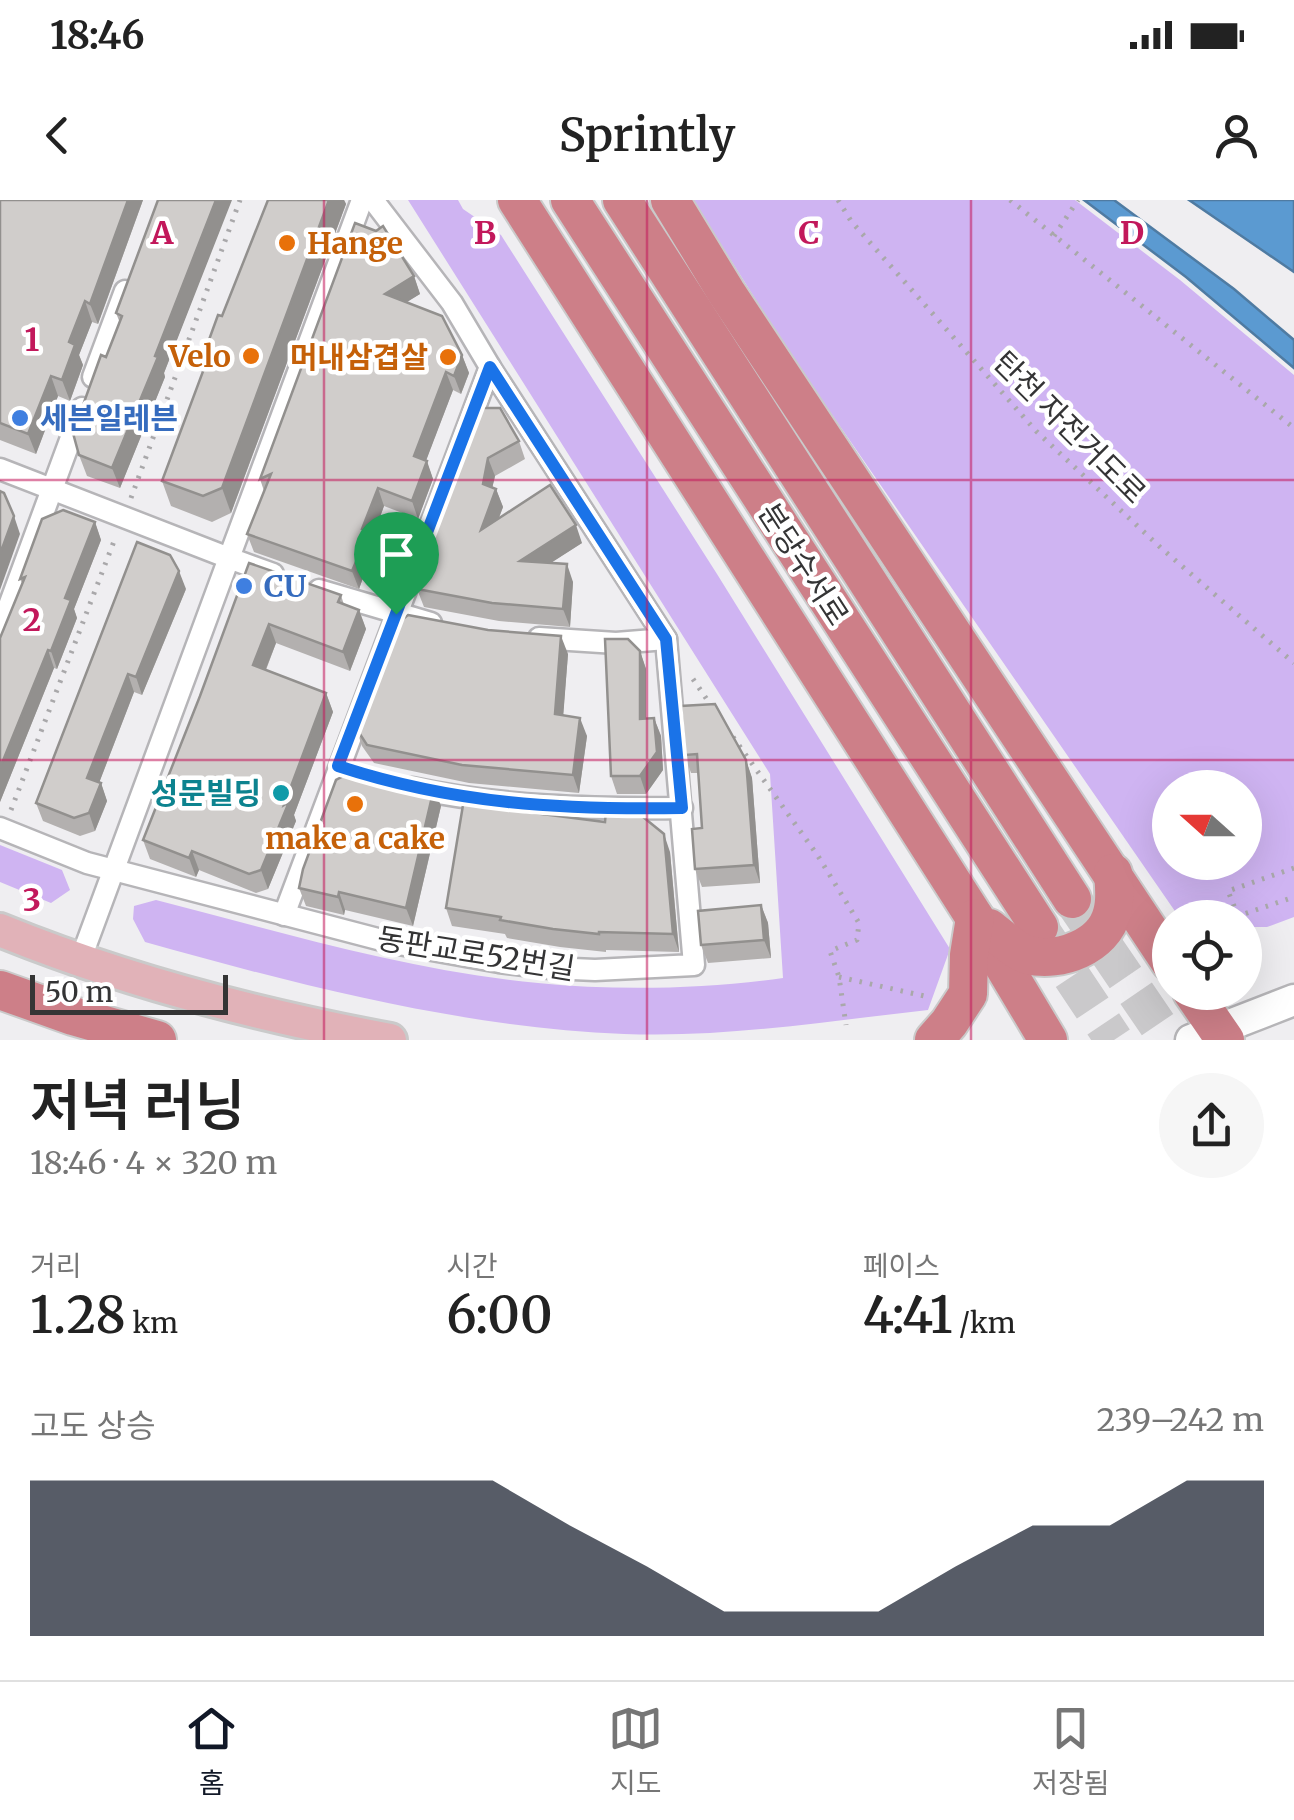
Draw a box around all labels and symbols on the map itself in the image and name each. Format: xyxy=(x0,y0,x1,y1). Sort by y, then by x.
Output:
text: A xyxy=(150,213,175,253)
text: B xyxy=(474,213,496,253)
text: C xyxy=(798,213,820,253)
text: D xyxy=(1120,213,1144,253)
place label: Hange xyxy=(307,224,403,262)
marker: Hange xyxy=(276,232,298,254)
text: 1 xyxy=(25,320,40,360)
place label: Velo xyxy=(167,337,231,375)
place label: 머내삼겹살 xyxy=(290,338,428,376)
street label: 탄천 자전거도로 xyxy=(986,343,1154,511)
marker: Velo xyxy=(240,345,262,367)
marker: 머내삼겹살 xyxy=(437,346,459,368)
place label: 세븐일레븐 xyxy=(40,399,178,437)
marker: 세븐일레븐 xyxy=(9,407,31,429)
street label: 분당수서로 xyxy=(750,496,858,632)
pin xyxy=(354,512,439,615)
place label: CU xyxy=(264,567,306,605)
marker: CU xyxy=(233,575,255,597)
text: 2 xyxy=(23,600,41,640)
north arrow xyxy=(1152,770,1262,880)
place label: 성문빌딩 xyxy=(151,774,261,812)
marker: 성문빌딩 xyxy=(270,782,292,804)
marker: make a cake xyxy=(344,793,366,815)
place label: make a cake xyxy=(265,819,445,857)
text: 3 xyxy=(23,880,41,920)
street label: 동판교로52번길 xyxy=(374,919,578,987)
scale bar xyxy=(30,970,228,1014)

